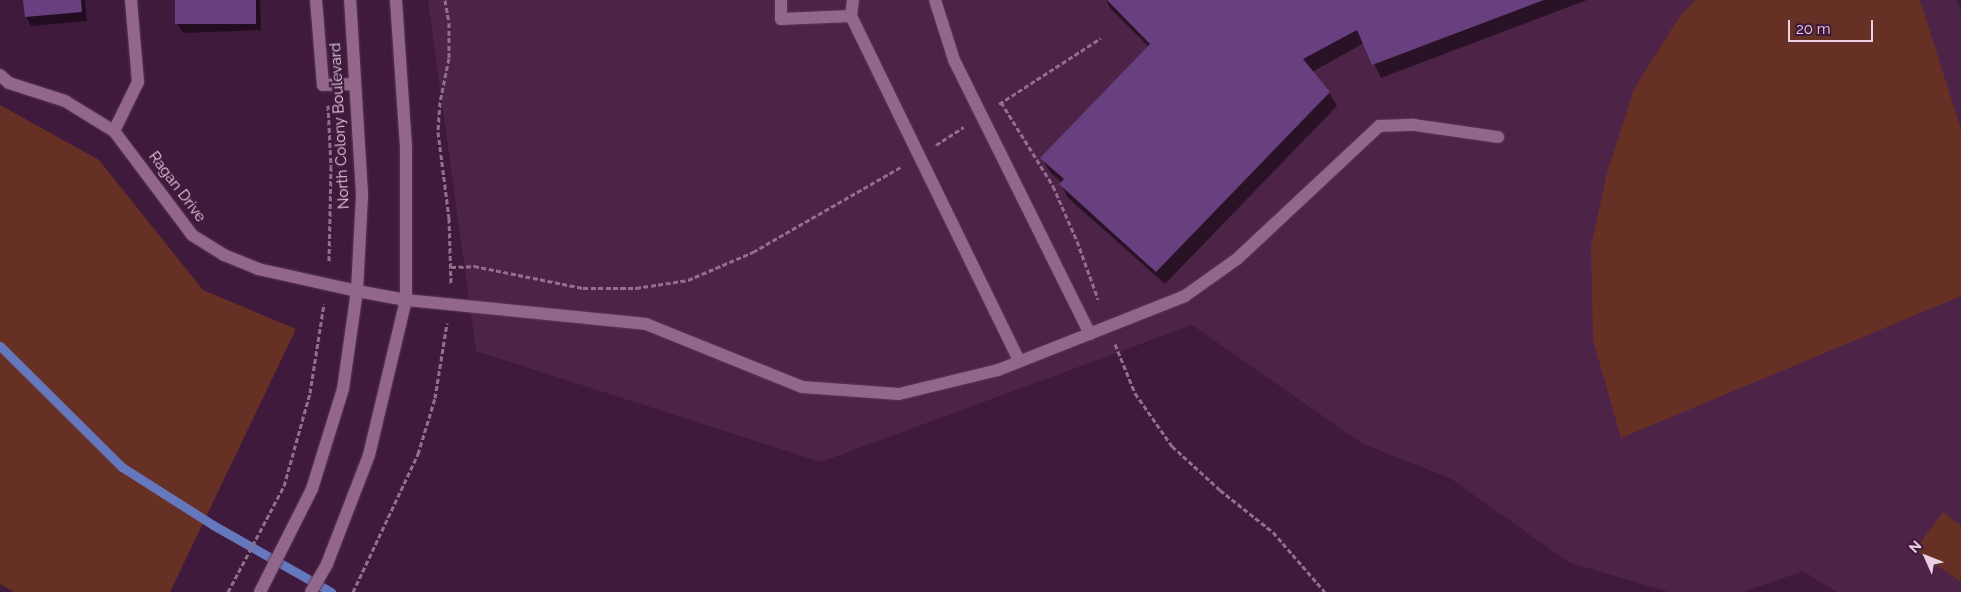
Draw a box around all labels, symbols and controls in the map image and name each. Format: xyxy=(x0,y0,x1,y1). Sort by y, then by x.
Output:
scale bar xyxy=(1791,10,1876,42)
text: 20 m xyxy=(1796,20,1831,38)
street label: North Colony Boulevard xyxy=(327,42,353,210)
street label: Ragan Drive xyxy=(145,148,209,226)
north arrow xyxy=(1901,532,1951,582)
text: N xyxy=(1906,537,1925,556)

